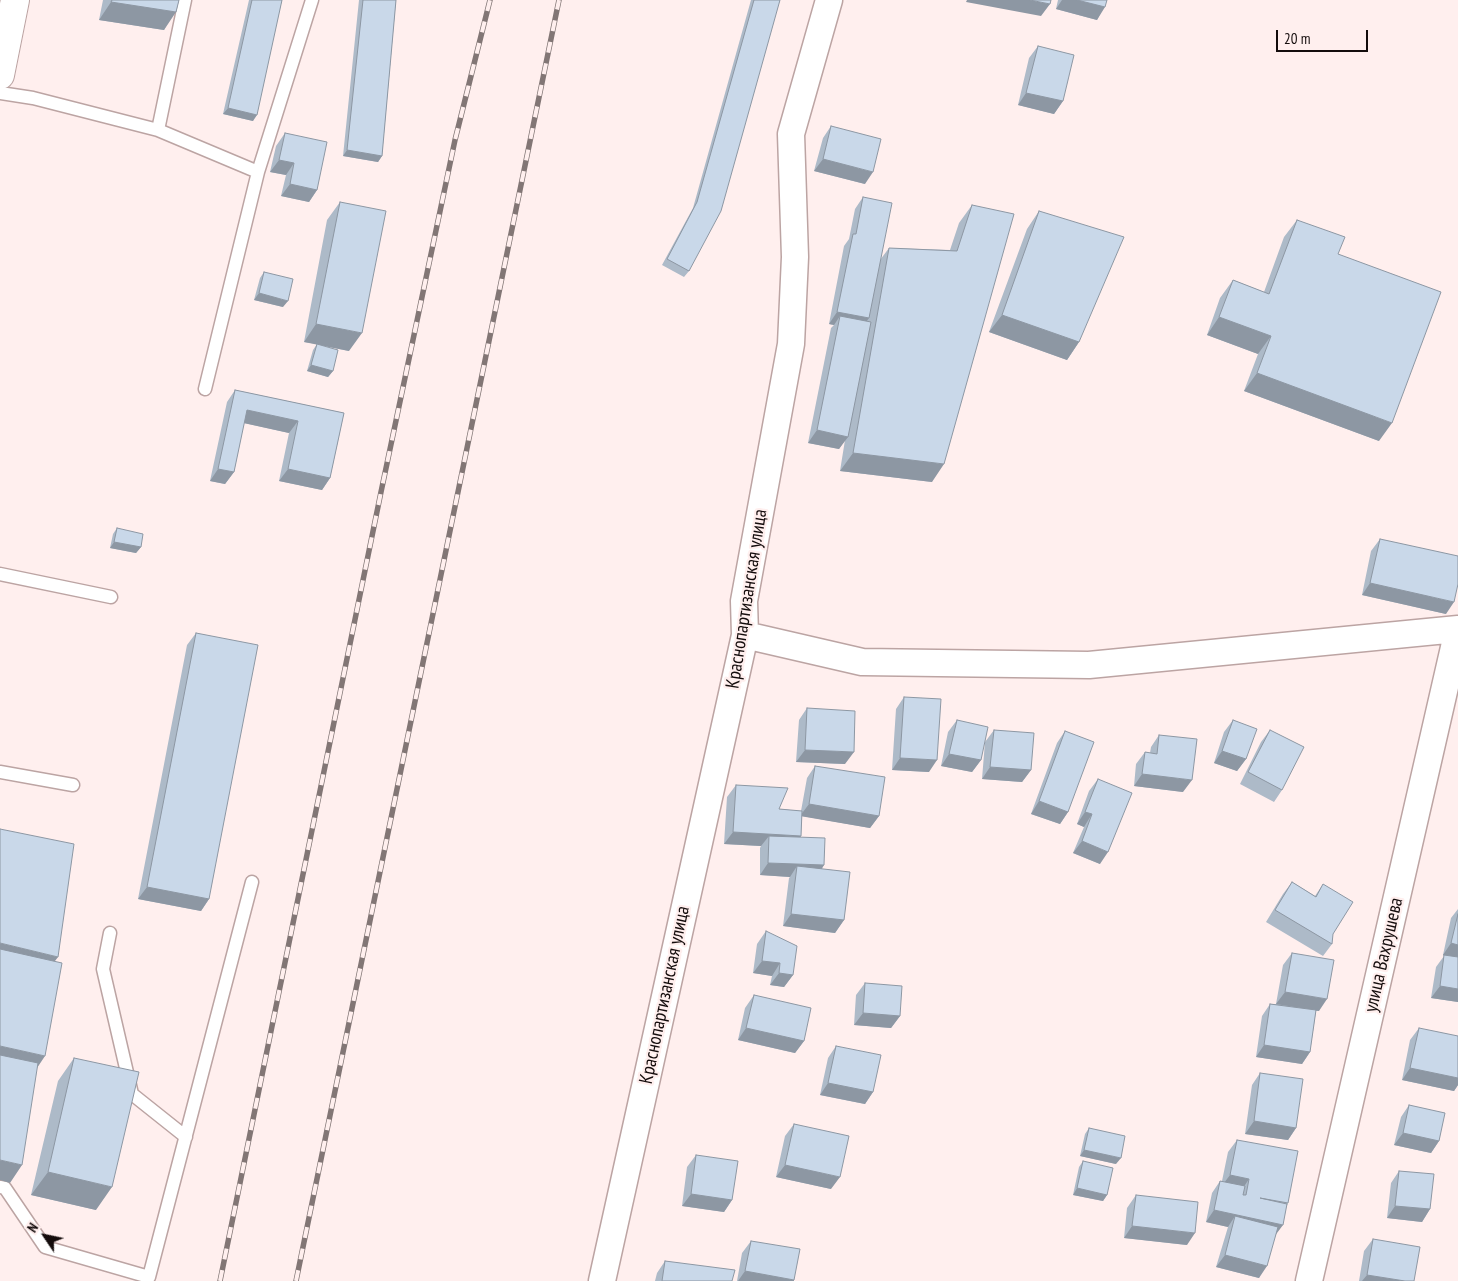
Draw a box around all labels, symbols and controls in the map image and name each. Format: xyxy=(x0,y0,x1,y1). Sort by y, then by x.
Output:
scale bar xyxy=(1278,20,1370,52)
text: 20 m xyxy=(1284,29,1310,48)
street label: Краснопартизанская улица xyxy=(722,508,772,690)
street label: улица Вахрушева xyxy=(1360,895,1408,1015)
street label: Краснопартизанская улица xyxy=(635,904,695,1086)
north arrow xyxy=(20,1211,70,1261)
text: N xyxy=(23,1219,42,1236)

